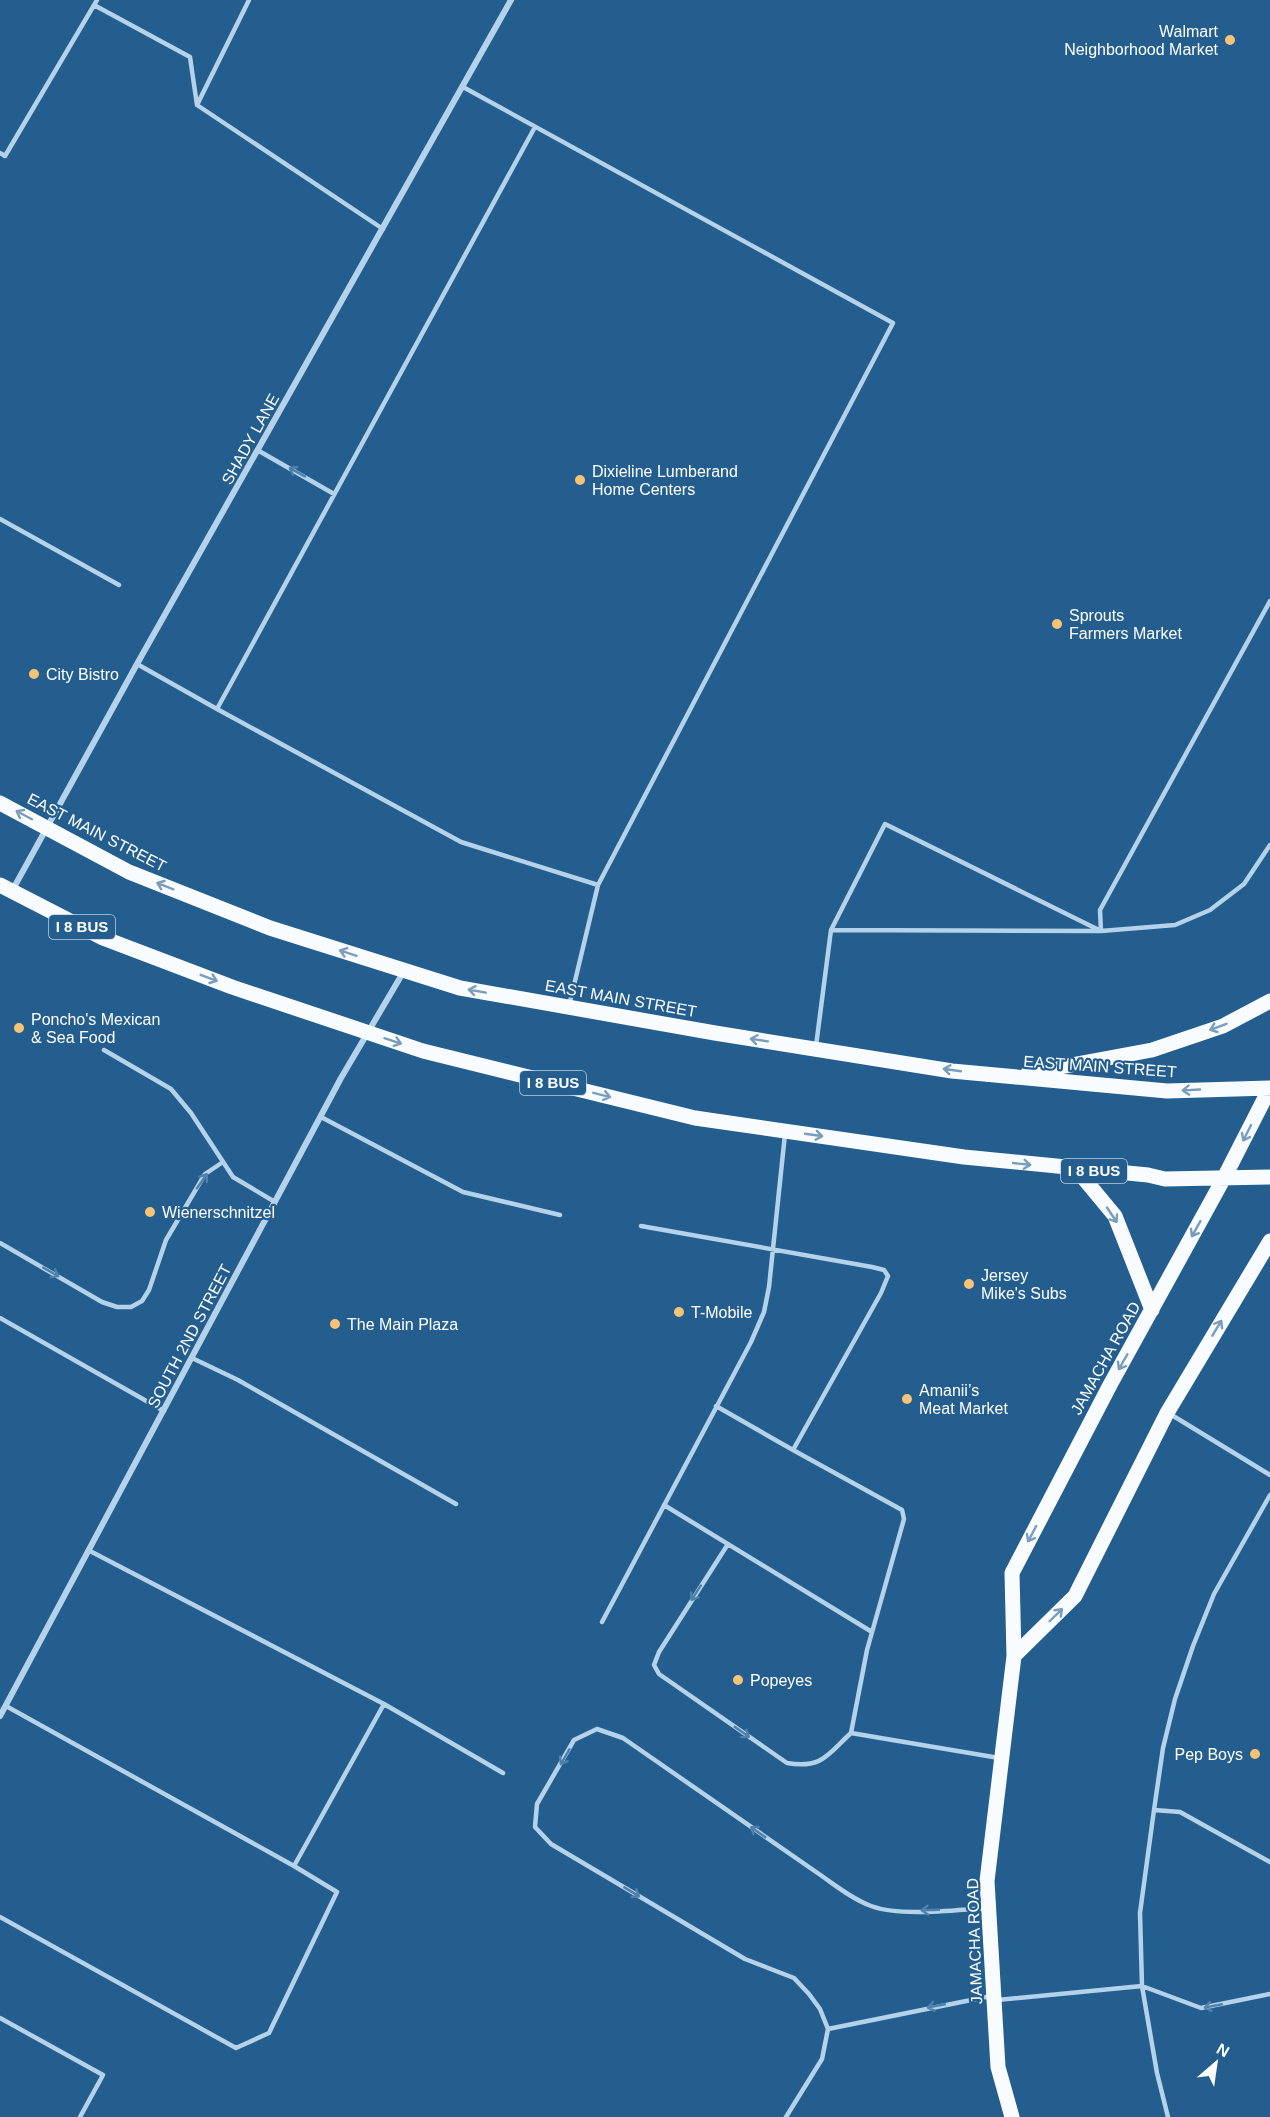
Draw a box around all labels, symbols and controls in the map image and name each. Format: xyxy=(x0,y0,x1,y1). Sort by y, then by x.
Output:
place label: Walmart Neighborhood Market xyxy=(1064,23,1219,58)
marker: Walmart Neighborhood Market xyxy=(1223,33,1237,47)
street label: SHADY LANE xyxy=(219,391,282,488)
place label: Dixieline Lumberand Home Centers xyxy=(592,463,738,498)
one-way arrow xyxy=(288,466,306,477)
marker: Dixieline Lumberand Home Centers xyxy=(573,473,587,487)
place label: Sprouts Farmers Market xyxy=(1069,607,1182,642)
marker: Sprouts Farmers Market xyxy=(1050,617,1064,631)
place label: City Bistro xyxy=(46,666,119,683)
marker: City Bistro xyxy=(27,667,41,681)
street label: EAST MAIN STREET xyxy=(25,790,169,875)
one-way arrow xyxy=(15,809,33,820)
one-way arrow xyxy=(156,880,175,891)
road number: I 8 BUS xyxy=(49,915,115,939)
one-way arrow xyxy=(339,947,358,958)
one-way arrow xyxy=(199,974,217,985)
street label: EAST MAIN STREET xyxy=(544,977,698,1020)
one-way arrow xyxy=(468,985,488,996)
place label: Poncho's Mexican & Sea Food xyxy=(31,1011,160,1046)
marker: Poncho's Mexican & Sea Food xyxy=(12,1021,26,1035)
one-way arrow xyxy=(1209,1022,1227,1033)
one-way arrow xyxy=(750,1034,770,1045)
one-way arrow xyxy=(383,1036,402,1047)
street label: EAST MAIN STREET xyxy=(1023,1053,1177,1080)
one-way arrow xyxy=(943,1065,962,1076)
road number: I 8 BUS xyxy=(520,1071,586,1095)
one-way arrow xyxy=(1181,1084,1201,1095)
one-way arrow xyxy=(593,1090,612,1101)
one-way arrow xyxy=(1241,1123,1252,1141)
one-way arrow xyxy=(804,1130,824,1141)
one-way arrow xyxy=(1011,1158,1031,1169)
road number: I 8 BUS xyxy=(1061,1159,1127,1183)
one-way arrow xyxy=(196,1173,208,1189)
place label: Wienerschnitzel xyxy=(162,1204,275,1221)
marker: Wienerschnitzel xyxy=(143,1205,157,1219)
one-way arrow xyxy=(1106,1206,1118,1222)
one-way arrow xyxy=(1190,1220,1202,1237)
street label: SOUTH 2ND STREET xyxy=(144,1261,235,1411)
one-way arrow xyxy=(42,1267,59,1279)
place label: Jersey Mike's Subs xyxy=(981,1267,1067,1302)
marker: Jersey Mike's Subs xyxy=(962,1277,976,1291)
street label: JAMACHA ROAD xyxy=(1067,1299,1143,1418)
place label: T-Mobile xyxy=(691,1304,752,1321)
marker: T-Mobile xyxy=(672,1305,686,1319)
place label: The Main Plaza xyxy=(347,1316,458,1333)
marker: The Main Plaza xyxy=(328,1317,342,1331)
one-way arrow xyxy=(1212,1320,1224,1337)
one-way arrow xyxy=(1117,1353,1129,1370)
place label: Amanii’s Meat Market xyxy=(919,1382,1008,1417)
marker: Amanii’s Meat Market xyxy=(900,1392,914,1406)
one-way arrow xyxy=(1026,1525,1038,1542)
one-way arrow xyxy=(690,1585,702,1601)
one-way arrow xyxy=(1049,1608,1064,1622)
place label: Popeyes xyxy=(750,1672,812,1689)
marker: Popeyes xyxy=(731,1673,745,1687)
one-way arrow xyxy=(733,1726,750,1738)
place label: Pep Boys xyxy=(1175,1746,1243,1763)
marker: Pep Boys xyxy=(1248,1747,1262,1761)
one-way arrow xyxy=(558,1748,570,1765)
one-way arrow xyxy=(751,1826,767,1838)
street label: JAMACHA ROAD xyxy=(964,1878,985,2004)
one-way arrow xyxy=(623,1886,640,1898)
one-way arrow xyxy=(921,1905,941,1916)
one-way arrow xyxy=(927,2001,946,2012)
one-way arrow xyxy=(1203,2001,1223,2012)
north arrow xyxy=(1186,2033,1246,2093)
text: N xyxy=(1214,2040,1232,2061)

